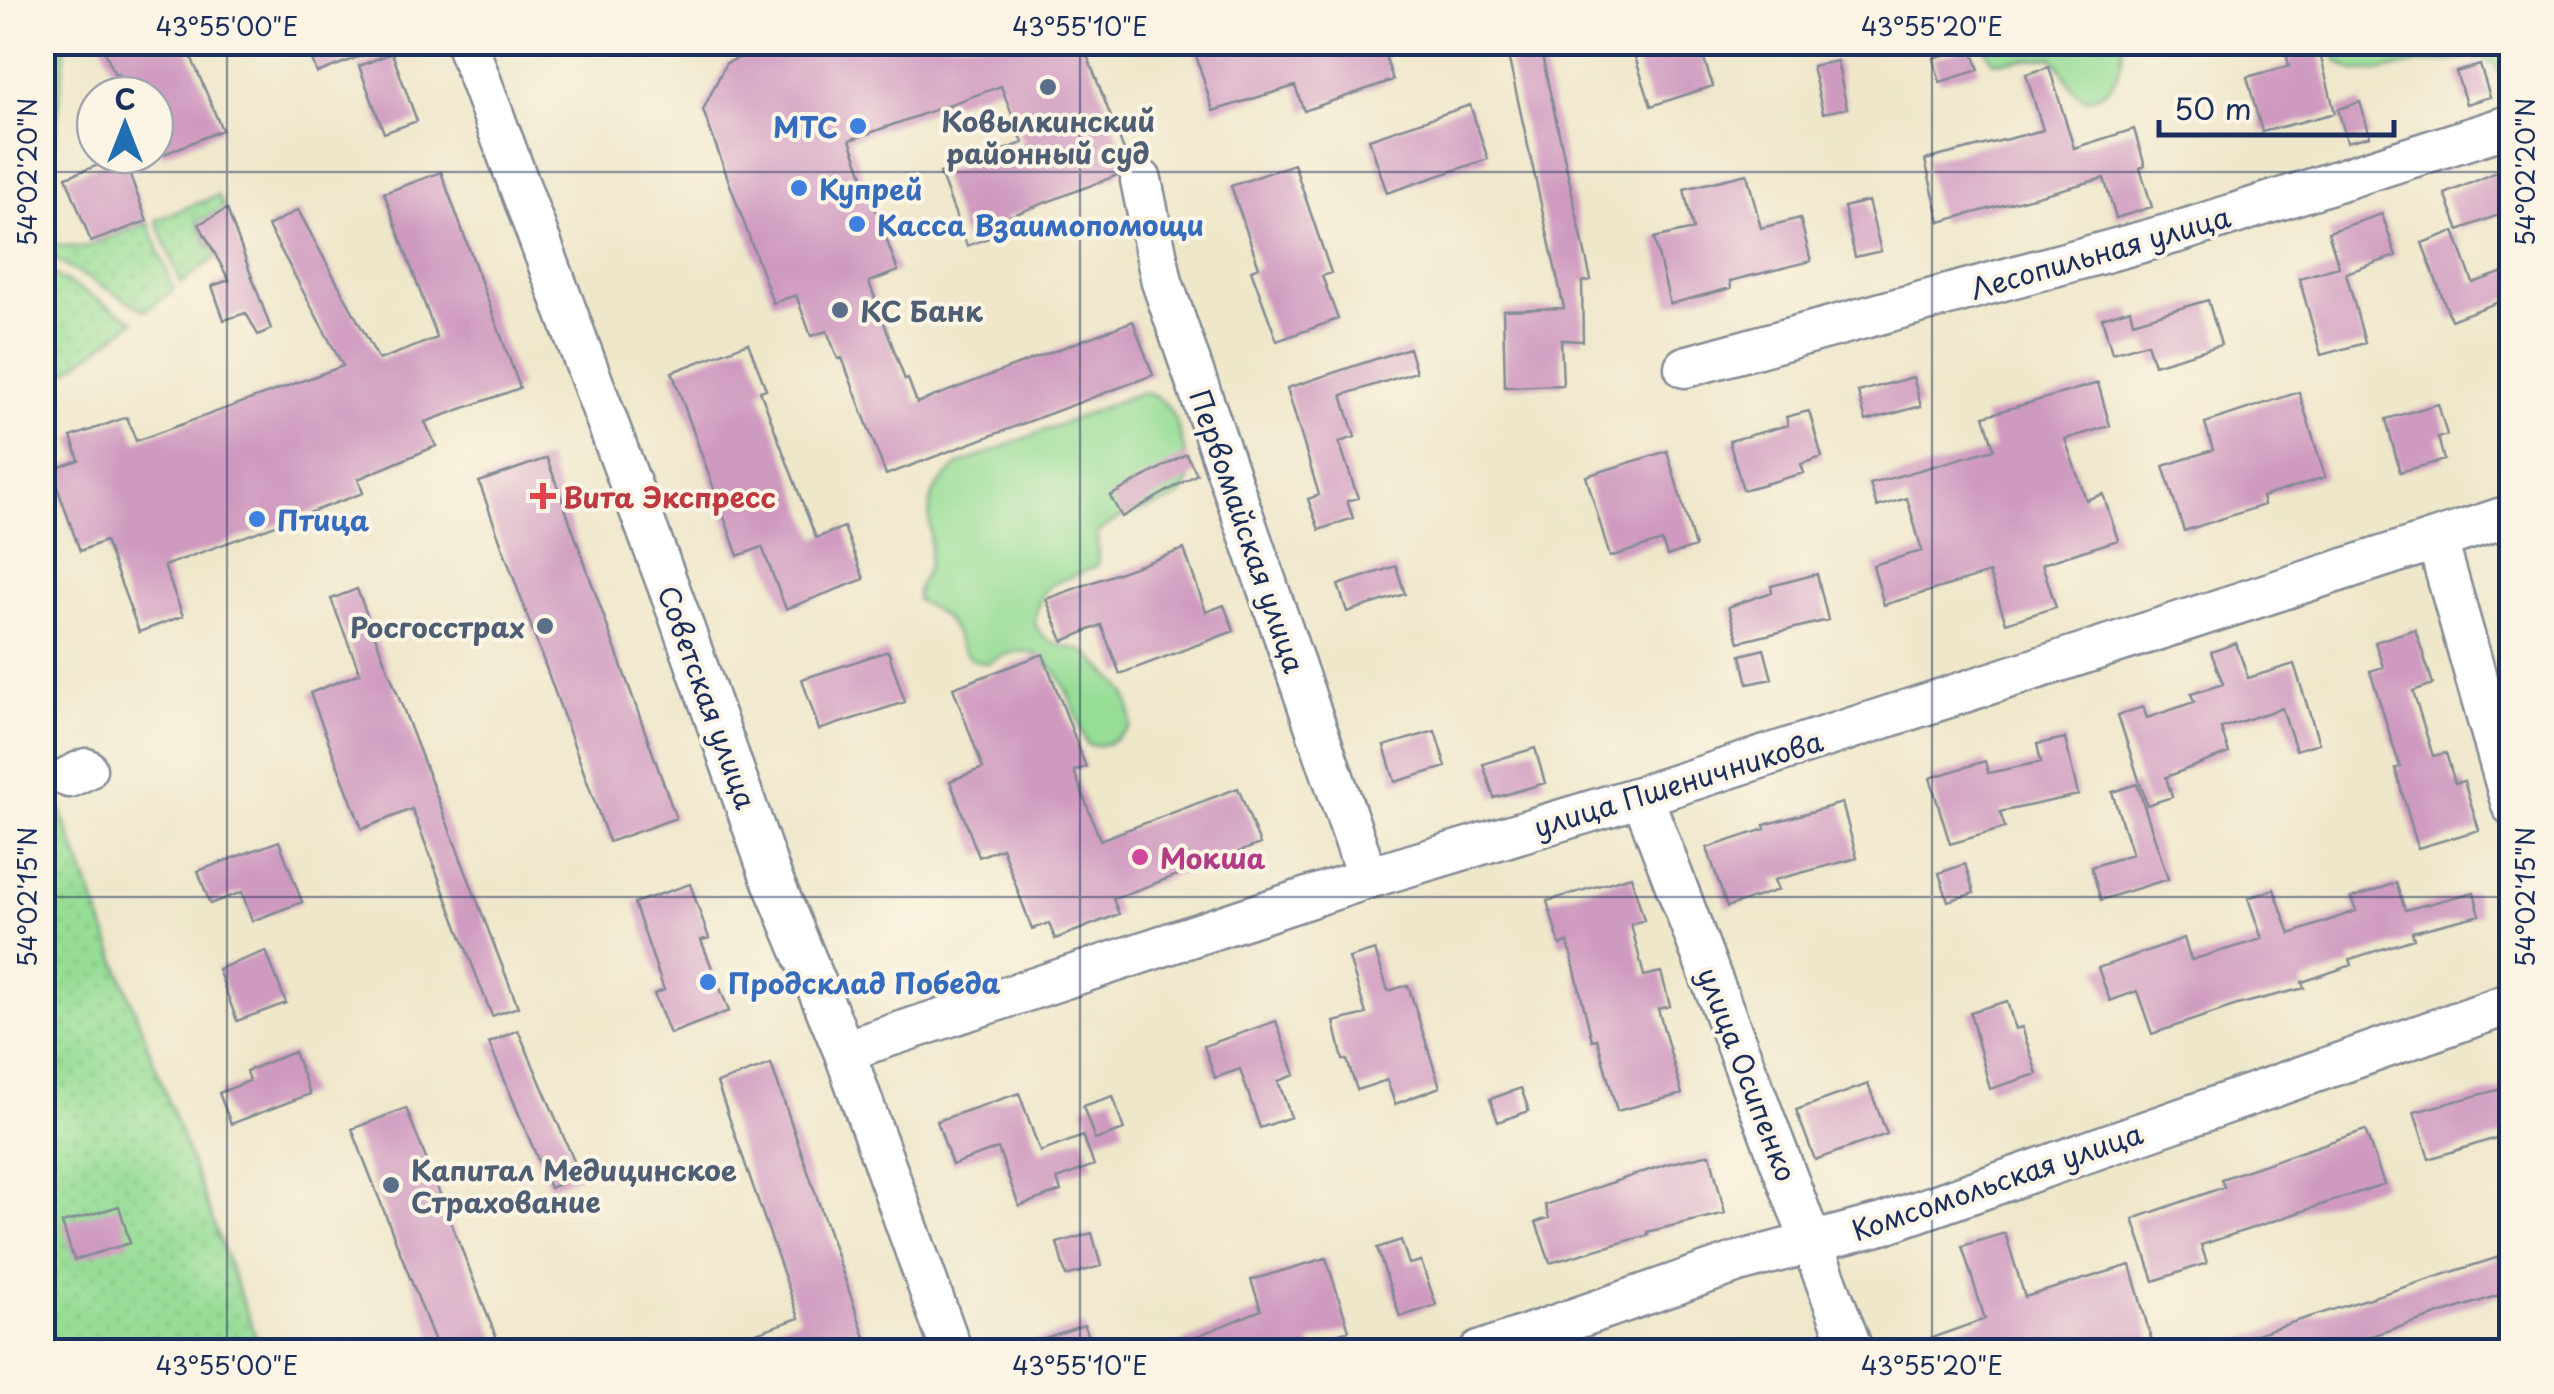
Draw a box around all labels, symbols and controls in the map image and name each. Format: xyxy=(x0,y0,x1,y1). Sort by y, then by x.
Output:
text: 43°55'00"E xyxy=(156,7,298,45)
text: 43°55'10"E xyxy=(1012,7,1148,45)
text: 43°55'20"E xyxy=(1861,7,2003,45)
north arrow xyxy=(75,75,175,175)
scale bar xyxy=(2159,75,2394,137)
marker: Ковылкинский районный суд xyxy=(1037,76,1059,98)
text: С xyxy=(114,77,136,120)
text: 50 m xyxy=(2174,85,2252,130)
text: 54°02'20"N xyxy=(8,98,46,246)
text: 54°02'20"N xyxy=(2506,98,2544,246)
place label: Ковылкинский районный суд xyxy=(941,99,1155,174)
place label: МТС xyxy=(773,105,838,148)
marker: МТС xyxy=(847,115,869,137)
place label: Купрей xyxy=(819,167,923,210)
marker: Купрей xyxy=(788,177,810,199)
street label: Лесопильная улица xyxy=(1965,194,2235,310)
place label: Касса Взаимопомощи xyxy=(877,203,1204,246)
marker: Касса Взаимопомощи xyxy=(846,213,868,235)
place label: КС Банк xyxy=(860,289,983,332)
marker: КС Банк xyxy=(829,299,851,321)
street label: Первомайская улица xyxy=(1179,384,1317,679)
place label: Вита Экспресс xyxy=(563,475,776,518)
marker: Вита Экспресс xyxy=(532,485,554,507)
place label: Птица xyxy=(277,498,370,541)
marker: Птица xyxy=(246,508,268,530)
street label: Советская улица xyxy=(648,579,769,815)
place label: Росгосстрах xyxy=(350,605,525,648)
marker: Росгосстрах xyxy=(534,615,556,637)
street label: улица Пшеничникова xyxy=(1528,718,1828,847)
text: 54°02'15"N xyxy=(8,827,46,967)
text: 54°02'15"N xyxy=(2506,827,2544,967)
place label: Мокша xyxy=(1160,836,1266,879)
marker: Мокша xyxy=(1129,846,1151,868)
place label: Продсклад Победа xyxy=(728,961,1001,1004)
street label: улица Осипенко xyxy=(1687,961,1809,1187)
marker: Продсклад Победа xyxy=(697,971,719,993)
street label: Комсомольская улица xyxy=(1846,1111,2149,1251)
place label: Капитал Медицинское Страхование xyxy=(411,1148,737,1223)
marker: Капитал Медицинское Страхование xyxy=(380,1174,402,1196)
text: 43°55'00"E xyxy=(156,1346,298,1384)
text: 43°55'10"E xyxy=(1012,1346,1148,1384)
text: 43°55'20"E xyxy=(1861,1346,2003,1384)

